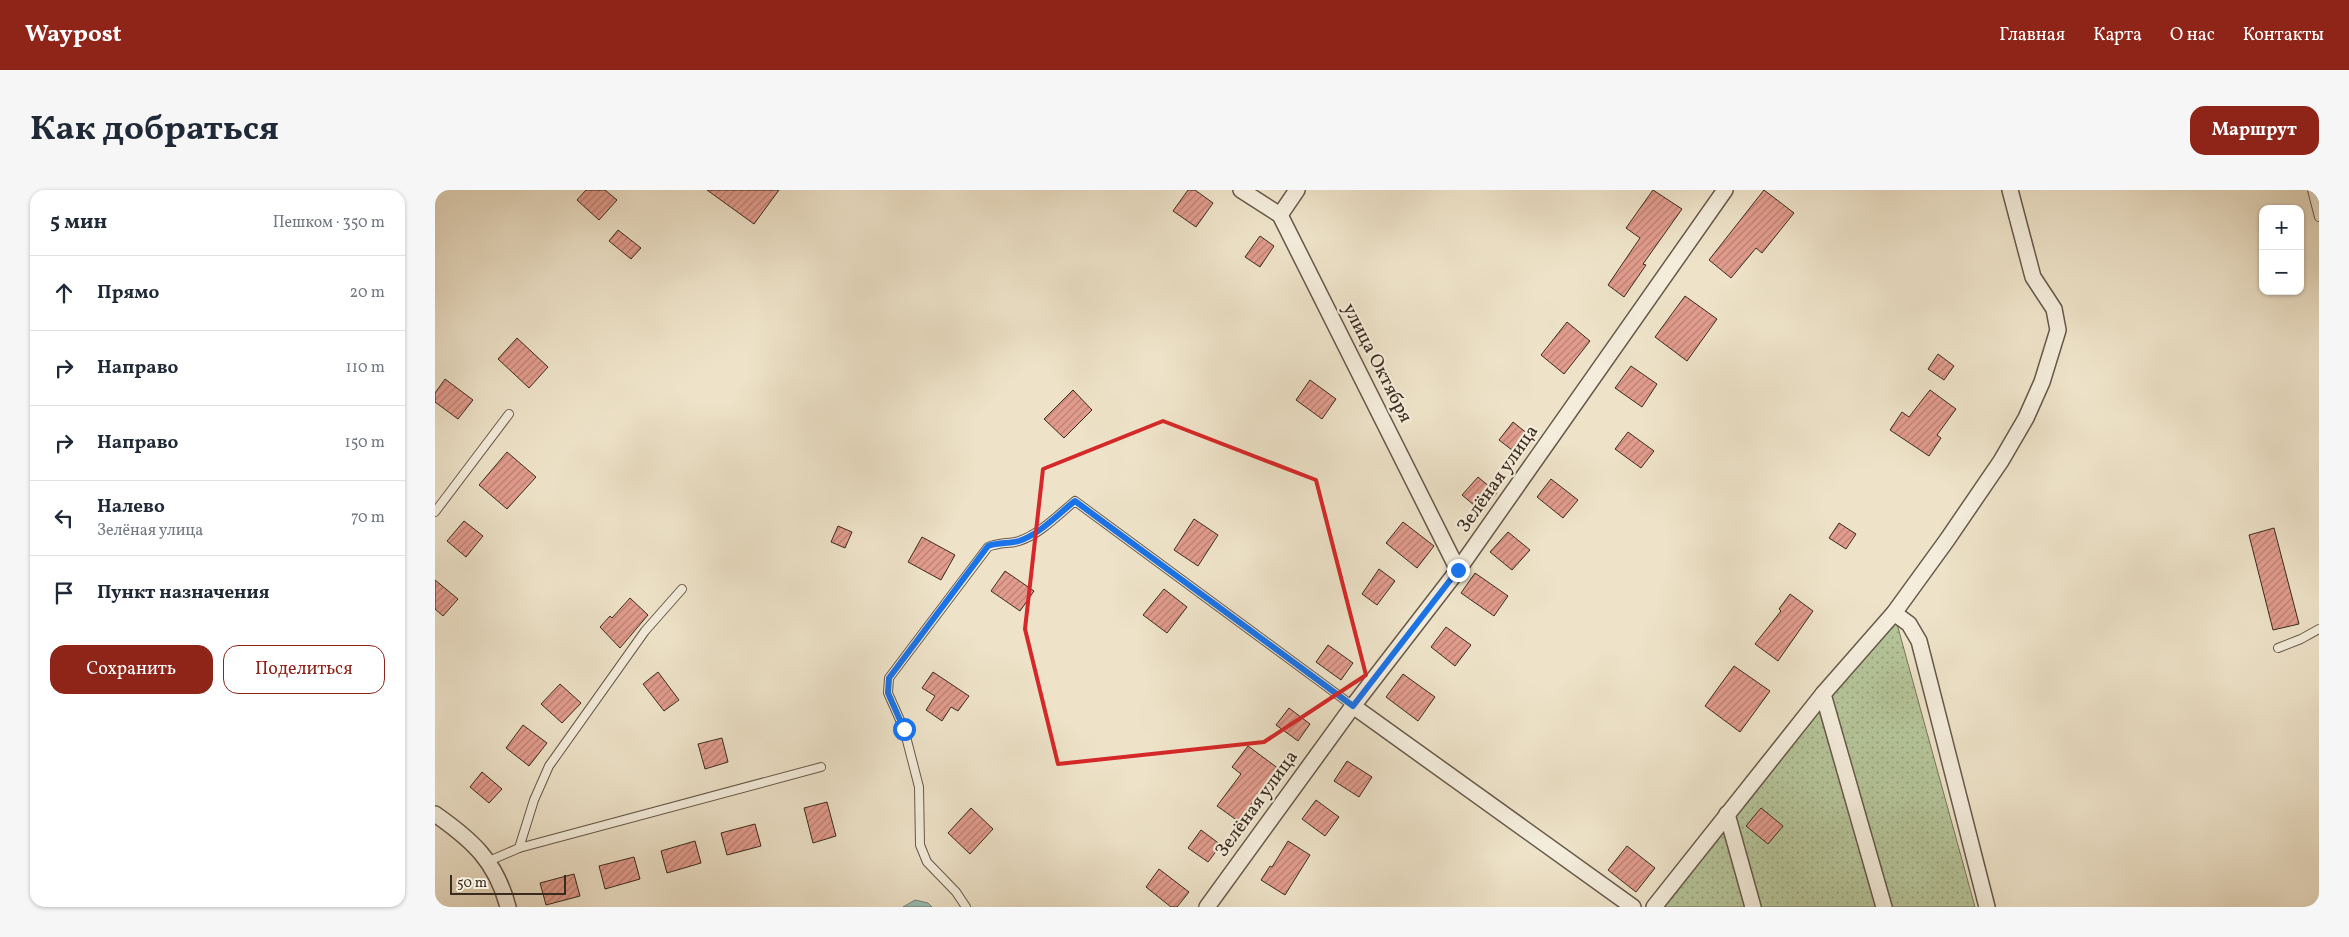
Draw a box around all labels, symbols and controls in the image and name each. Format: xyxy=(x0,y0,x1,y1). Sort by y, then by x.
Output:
text: Waypost xyxy=(25,18,122,52)
text: Главная xyxy=(1999,23,2065,48)
text: Карта xyxy=(2093,23,2142,48)
text: О нас xyxy=(2170,23,2215,48)
text: Контакты xyxy=(2243,23,2324,48)
text: Как добраться xyxy=(30,106,279,154)
button: Маршрут xyxy=(2190,106,2319,155)
map controls xyxy=(2259,205,2304,295)
button: + xyxy=(2259,205,2304,250)
text: 5 мин xyxy=(50,208,107,237)
text: Пешком · 350 m xyxy=(273,212,385,234)
button: − xyxy=(2259,250,2304,295)
icon: ahead xyxy=(50,279,78,307)
text: Прямо xyxy=(97,280,159,306)
text: 20 m xyxy=(350,282,385,304)
street label: улица Октября xyxy=(1336,299,1418,427)
icon: right xyxy=(50,354,78,382)
text: Направо xyxy=(97,355,179,381)
text: 110 m xyxy=(346,357,385,379)
street label: Зелёная улица xyxy=(1451,420,1545,538)
icon: right xyxy=(50,429,78,457)
text: Направо xyxy=(97,430,179,456)
text: 150 m xyxy=(344,432,385,454)
text: Налево xyxy=(97,494,165,520)
icon: left xyxy=(50,504,78,532)
text: 70 m xyxy=(351,507,385,529)
text: Зелёная улица xyxy=(97,520,203,542)
route end xyxy=(1447,559,1470,582)
icon: arrive xyxy=(50,579,78,607)
text: Пункт назначения xyxy=(97,580,270,606)
button: Сохранить xyxy=(50,645,213,694)
button: Поделиться xyxy=(223,645,385,694)
route start xyxy=(893,718,916,741)
street label: Зелёная улица xyxy=(1209,745,1305,863)
scale bar xyxy=(450,872,566,895)
text: 50 m xyxy=(457,874,487,893)

